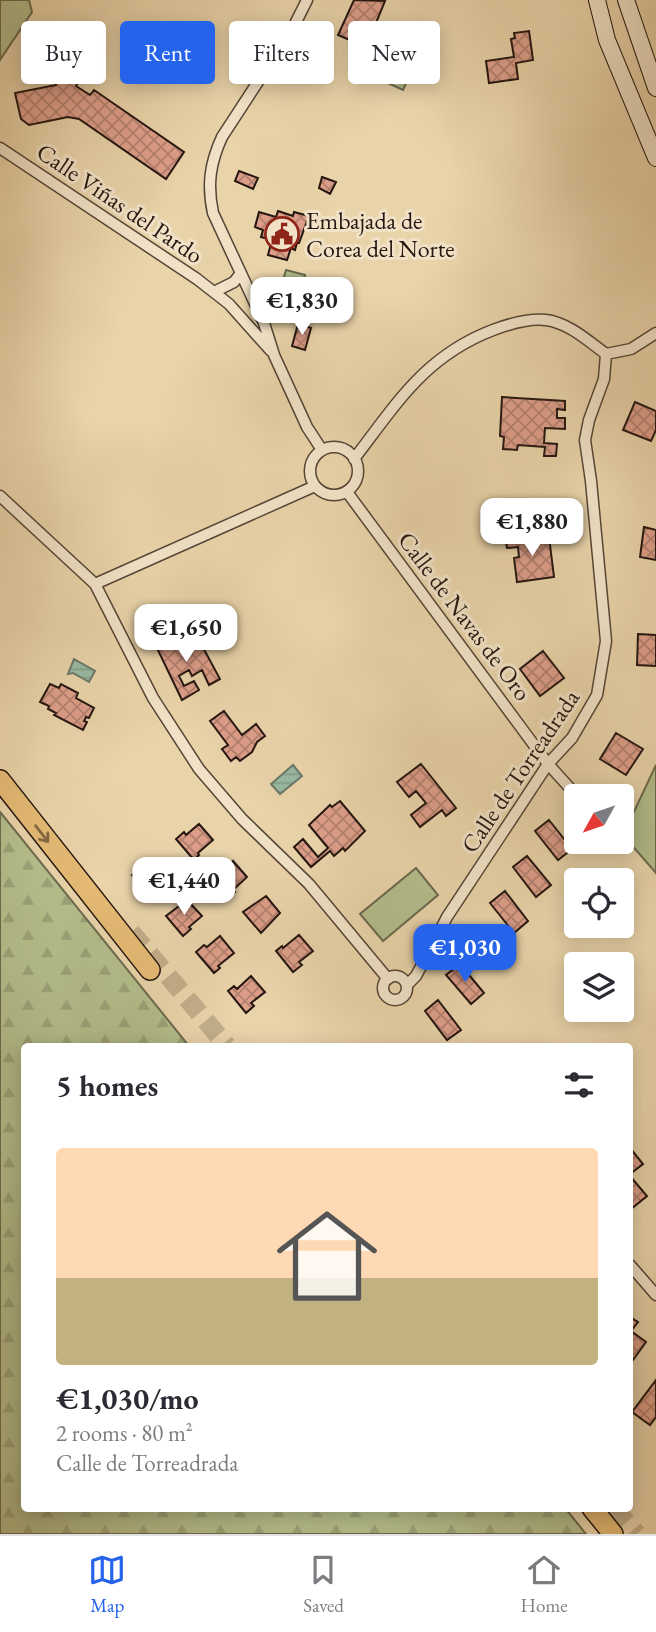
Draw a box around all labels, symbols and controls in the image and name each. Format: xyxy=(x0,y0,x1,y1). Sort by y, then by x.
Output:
chip: Buy xyxy=(21,21,106,84)
chip: Rent xyxy=(120,21,215,84)
chip: Filters xyxy=(229,21,334,84)
chip: New xyxy=(348,21,440,84)
street label: Calle Viñas del Pardo xyxy=(31,136,209,270)
place label: Embajada de Corea del Norte xyxy=(306,205,455,264)
public building icon: Embajada de Corea del Norte xyxy=(263,215,301,253)
pin: €1,830 xyxy=(245,278,359,337)
text: €1,830 xyxy=(266,285,338,315)
pin: €1,880 xyxy=(475,498,589,558)
text: €1,880 xyxy=(496,506,568,536)
street label: Calle de Navas de Oro xyxy=(391,525,539,707)
pin: €1,650 xyxy=(129,604,243,664)
text: €1,650 xyxy=(150,612,222,642)
street label: Calle de Torreadrada xyxy=(454,683,586,859)
north arrow xyxy=(564,784,634,854)
map controls xyxy=(564,784,634,1022)
one-way arrow xyxy=(34,824,49,843)
pin: €1,440 xyxy=(127,858,241,917)
text: €1,440 xyxy=(148,865,220,895)
button: locate xyxy=(564,868,634,938)
pin: €1,030 xyxy=(408,925,522,984)
text: €1,030 xyxy=(429,932,501,962)
button: layers xyxy=(564,952,634,1022)
text: 5 homes xyxy=(56,1066,158,1105)
icon: filters xyxy=(560,1066,598,1104)
icon: home xyxy=(264,1193,390,1319)
text: €1,030/mo xyxy=(56,1379,199,1418)
text: 2 rooms · 80 m² xyxy=(56,1418,193,1448)
text: Calle de Torreadrada xyxy=(56,1448,239,1478)
tab: Map xyxy=(88,1551,126,1618)
tab: Saved xyxy=(303,1551,344,1618)
tab: Home xyxy=(521,1551,568,1618)

